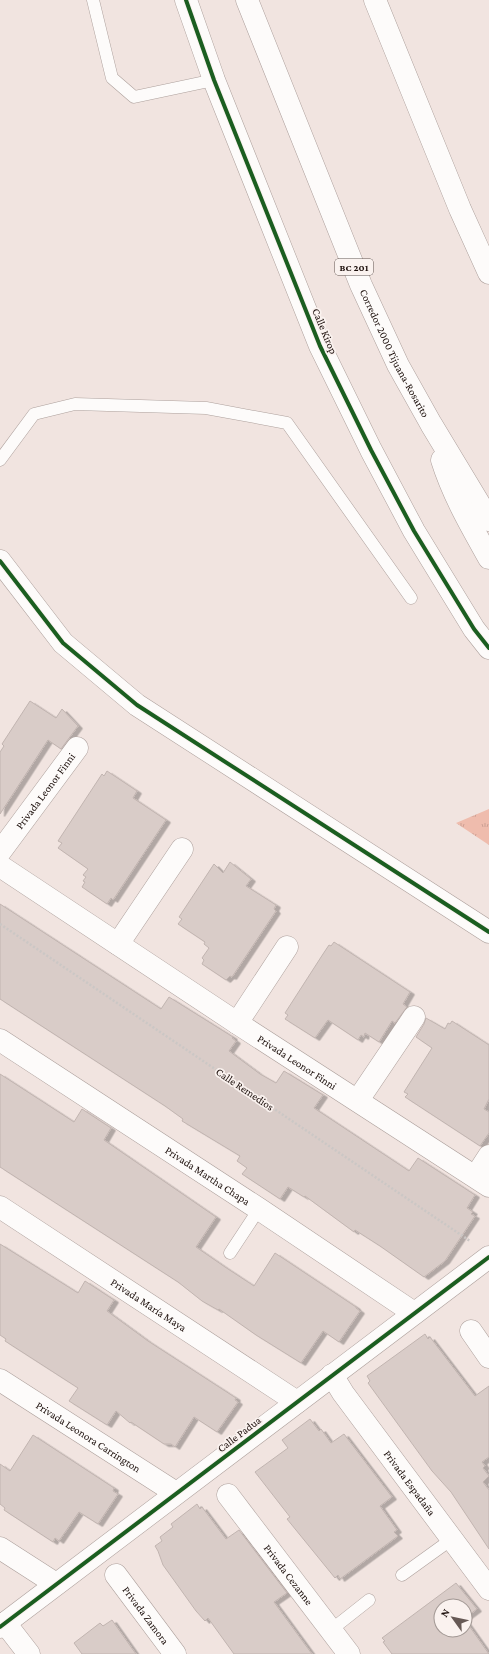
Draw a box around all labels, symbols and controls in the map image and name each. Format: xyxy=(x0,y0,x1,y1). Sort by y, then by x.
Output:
road number: BC 201 xyxy=(335,259,373,275)
street label: Corredor 2000 Tijuana-Rosarito xyxy=(358,287,432,420)
street label: Calle Kirop xyxy=(309,306,340,356)
street label: Privada Leonor Finni xyxy=(13,750,77,831)
street label: Privada Leonor Finni xyxy=(256,1032,339,1092)
street label: Calle Remedios xyxy=(214,1065,276,1113)
street label: Privada Martha Chapa xyxy=(163,1144,252,1208)
street label: Privada María Maya xyxy=(109,1276,189,1334)
street label: Privada Leonora Carrington xyxy=(34,1399,143,1475)
street label: Calle Padua xyxy=(215,1414,263,1454)
street label: Privada Espadaña xyxy=(382,1448,438,1518)
street label: Privada Cezanne xyxy=(262,1542,316,1607)
street label: Privada Zamora xyxy=(120,1584,171,1646)
north arrow xyxy=(433,1598,473,1638)
text: N xyxy=(438,1606,452,1619)

